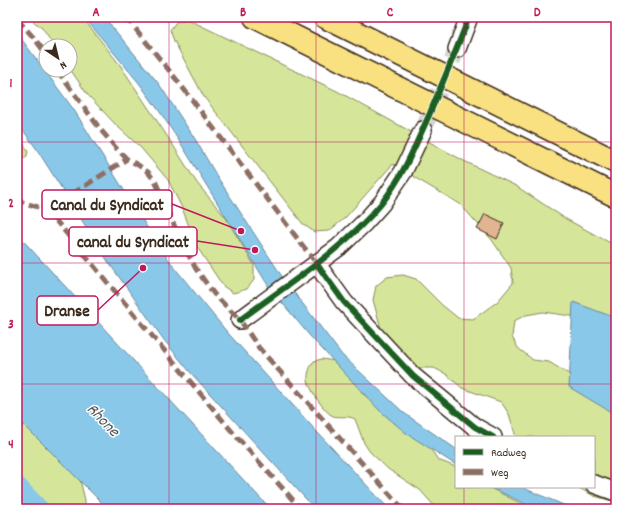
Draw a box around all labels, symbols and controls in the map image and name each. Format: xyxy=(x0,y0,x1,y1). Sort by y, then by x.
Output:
text: A xyxy=(92,4,100,23)
text: B xyxy=(240,4,246,23)
text: C xyxy=(387,4,394,23)
text: D xyxy=(534,4,541,23)
north arrow xyxy=(38,38,78,78)
text: N xyxy=(55,56,69,73)
text: 1 xyxy=(10,75,13,94)
callout: Canal du Syndicat xyxy=(42,190,172,219)
text: 2 xyxy=(8,195,14,214)
text: Canal du Syndicat xyxy=(50,195,165,219)
callout: canal du Syndicat xyxy=(69,227,197,256)
text: canal du Syndicat xyxy=(77,232,190,256)
callout: Dranse xyxy=(37,296,98,325)
text: Dranse xyxy=(44,301,90,325)
text: 3 xyxy=(8,316,14,335)
water label: Rhone xyxy=(80,399,125,445)
text: 4 xyxy=(8,436,14,455)
legend xyxy=(455,436,595,488)
text: Radweg xyxy=(491,445,526,462)
text: Weg xyxy=(491,465,508,482)

